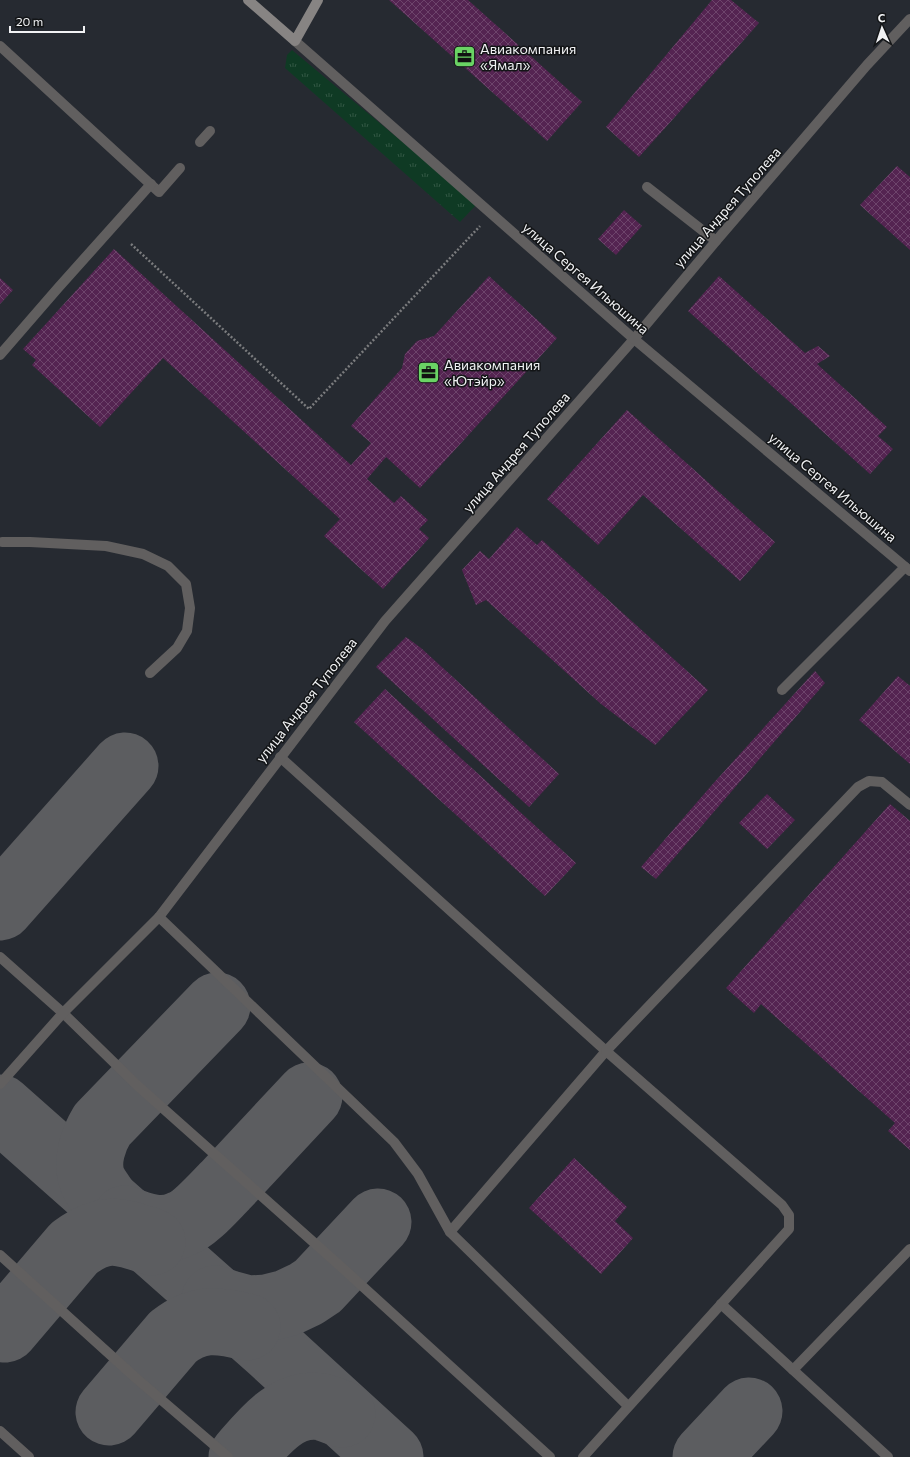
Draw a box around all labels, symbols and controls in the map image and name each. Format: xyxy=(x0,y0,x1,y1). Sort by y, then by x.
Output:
scale bar xyxy=(10,8,84,34)
north arrow xyxy=(862,8,902,48)
text: С xyxy=(877,11,886,24)
text: 20 m xyxy=(16,14,43,28)
place label: Авиакомпания «Ямал» xyxy=(480,40,576,73)
office icon: Авиакомпания «Ямал» xyxy=(451,43,477,69)
street label: улица Андрея Туполева xyxy=(670,143,784,271)
street label: улица Сергея Ильюшина xyxy=(519,219,653,337)
place label: Авиакомпания «Ютэйр» xyxy=(444,356,540,389)
office icon: Авиакомпания «Ютэйр» xyxy=(415,359,441,385)
street label: улица Андрея Туполева xyxy=(459,388,573,516)
street label: улица Сергея Ильюшина xyxy=(766,428,900,546)
street label: улица Андрея Туполева xyxy=(252,634,360,766)

